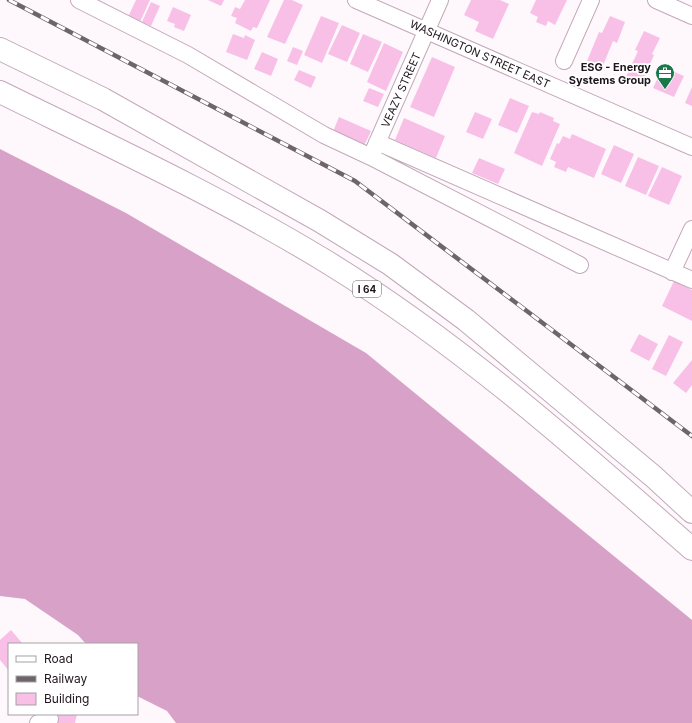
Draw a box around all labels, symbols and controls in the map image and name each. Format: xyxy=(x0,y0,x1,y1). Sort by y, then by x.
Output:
street label: WASHINGTON STREET EAST xyxy=(408,17,552,91)
street label: VEAZY STREET xyxy=(378,50,424,130)
place label: ESG - Energy Systems Group xyxy=(569,60,651,87)
office icon: ESG - Energy Systems Group xyxy=(654,62,676,90)
road number: I 64 xyxy=(353,281,381,297)
legend xyxy=(8,643,138,715)
text: Road xyxy=(44,651,73,666)
text: Railway xyxy=(44,671,88,686)
text: Building xyxy=(44,691,89,706)

